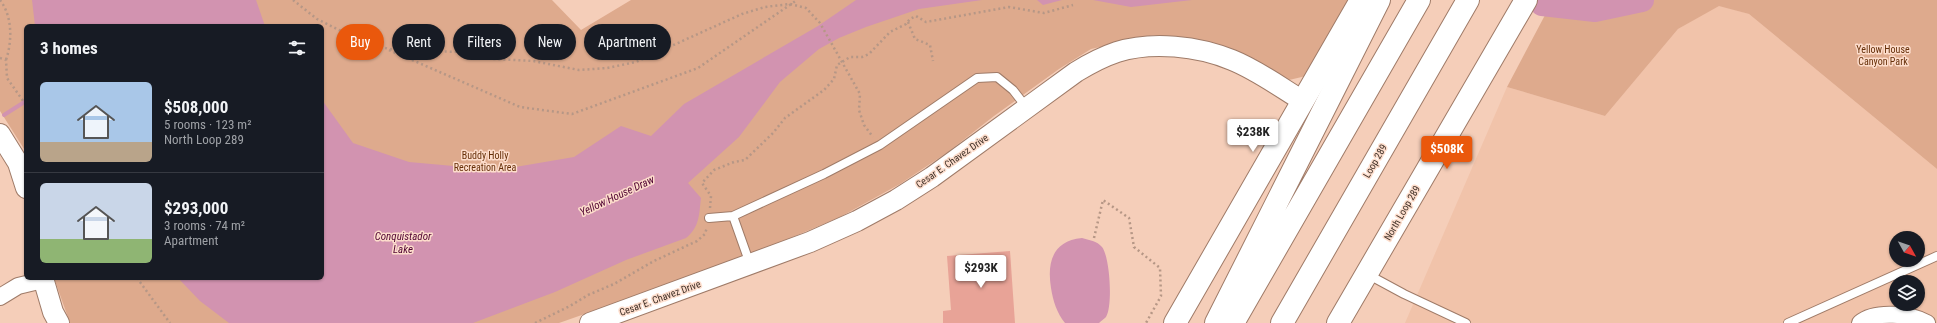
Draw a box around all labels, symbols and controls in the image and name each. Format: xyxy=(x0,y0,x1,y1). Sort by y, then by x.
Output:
chip: Buy xyxy=(336,24,384,60)
chip: Rent xyxy=(392,24,445,60)
chip: Filters xyxy=(453,24,516,60)
chip: New xyxy=(524,24,576,60)
chip: Apartment xyxy=(584,24,671,60)
icon: filters xyxy=(286,37,308,59)
text: 3 homes xyxy=(40,38,98,58)
park label: Yellow House Canyon Park xyxy=(1856,44,1910,67)
text: $508,000 xyxy=(164,97,228,117)
icon: home xyxy=(72,98,120,146)
text: 5 rooms · 123 m² xyxy=(164,117,251,132)
pin: $238K xyxy=(1225,119,1281,153)
text: $238K xyxy=(1236,124,1270,139)
text: North Loop 289 xyxy=(164,132,244,147)
street label: Cesar E. Chavez Drive xyxy=(914,132,991,190)
pin: $508K xyxy=(1419,136,1475,170)
text: $508K xyxy=(1430,141,1464,156)
street label: Loop 289 xyxy=(1361,142,1389,180)
park label: Buddy Holly Recreation Area xyxy=(454,150,517,173)
water label: Yellow House Draw xyxy=(578,173,657,219)
street label: North Loop 289 xyxy=(1382,184,1422,242)
text: $293,000 xyxy=(164,198,228,218)
icon: home xyxy=(72,199,120,247)
text: 3 rooms · 74 m² xyxy=(164,218,245,233)
water label: Conquistador Lake xyxy=(375,230,432,256)
north arrow xyxy=(1889,231,1925,267)
map controls xyxy=(1889,231,1925,311)
text: Apartment xyxy=(164,233,218,248)
pin: $293K xyxy=(953,255,1009,289)
text: $293K xyxy=(964,260,998,275)
button: layers xyxy=(1889,275,1925,311)
street label: Cesar E. Chavez Drive xyxy=(618,278,702,318)

